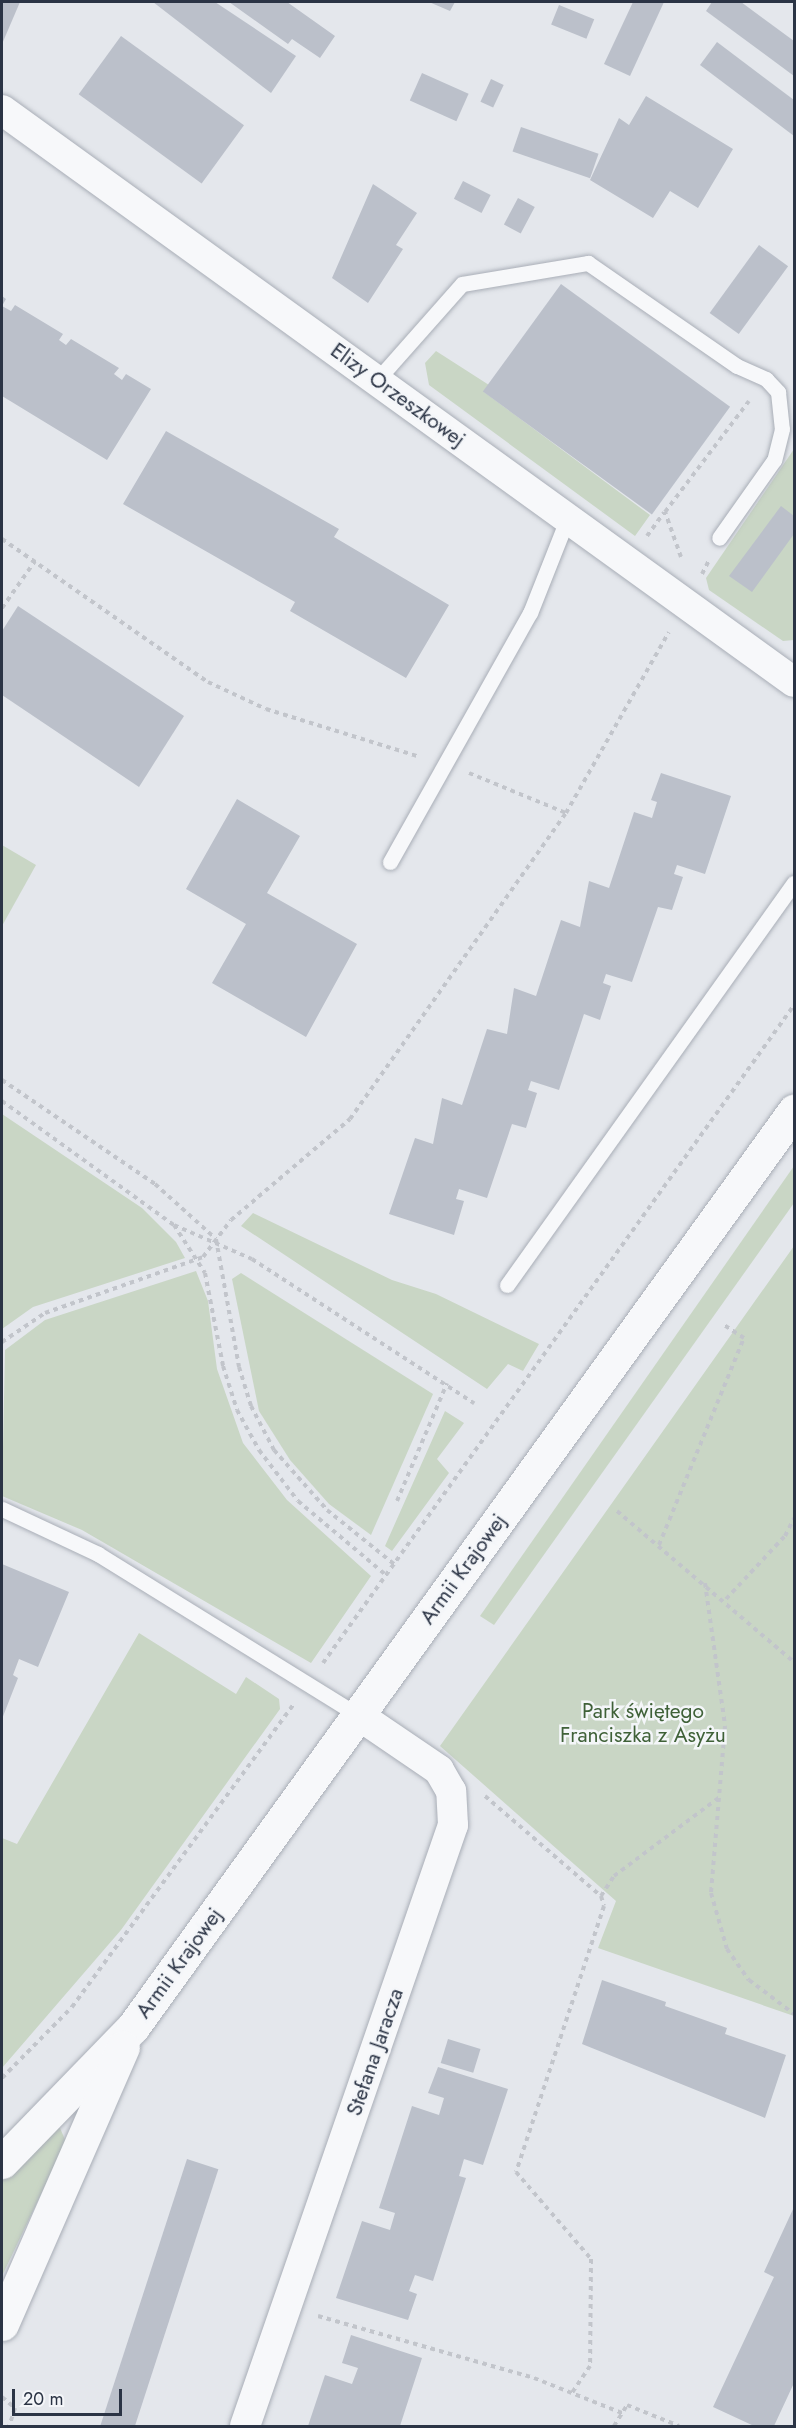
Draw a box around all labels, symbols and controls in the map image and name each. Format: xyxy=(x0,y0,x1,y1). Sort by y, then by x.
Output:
street label: Elizy Orzeszkowej xyxy=(326,338,470,452)
street label: Armii Krajowej xyxy=(415,1509,511,1629)
park label: Park świętego Franciszka z Asyżu xyxy=(560,1698,726,1748)
street label: Armii Krajowej xyxy=(131,1903,227,2023)
street label: Stefana Jaracza xyxy=(341,1985,409,2119)
scale bar xyxy=(15,2377,124,2415)
text: 20 m xyxy=(23,2386,63,2412)

